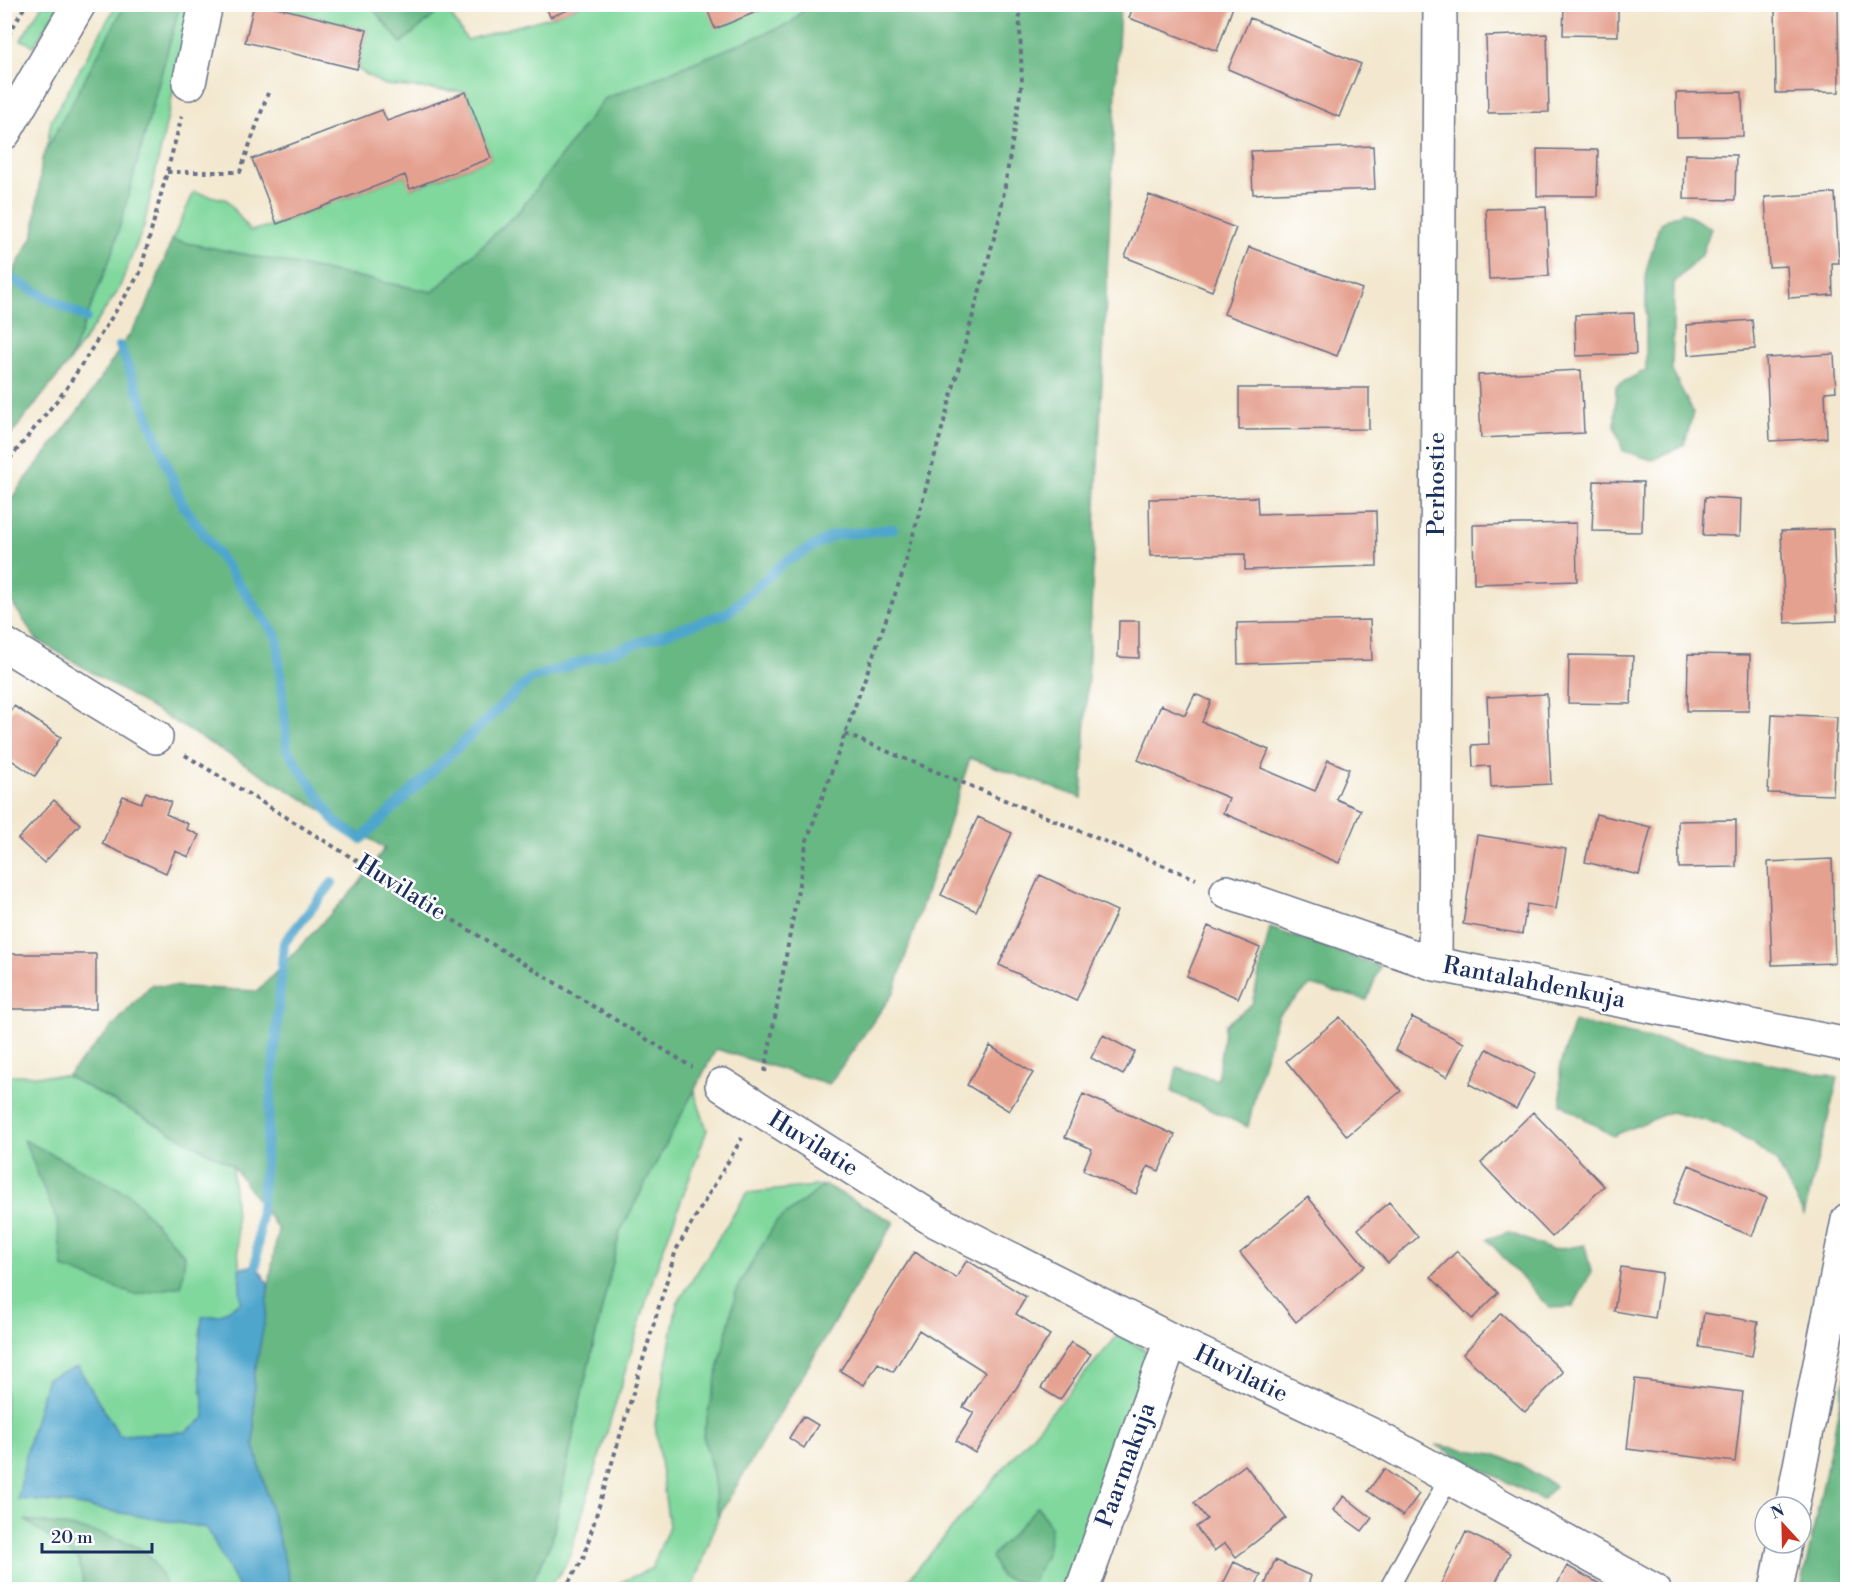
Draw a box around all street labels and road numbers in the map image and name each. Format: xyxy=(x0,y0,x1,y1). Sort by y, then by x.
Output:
street label: Perhostie xyxy=(1422,432,1452,536)
street label: Huvilatie xyxy=(350,849,452,927)
street label: Rantalahdenkuja xyxy=(1440,951,1629,1016)
street label: Huvilatie xyxy=(762,1105,864,1183)
street label: Huvilatie xyxy=(1189,1338,1293,1410)
street label: Paarmakuja xyxy=(1090,1398,1163,1531)

